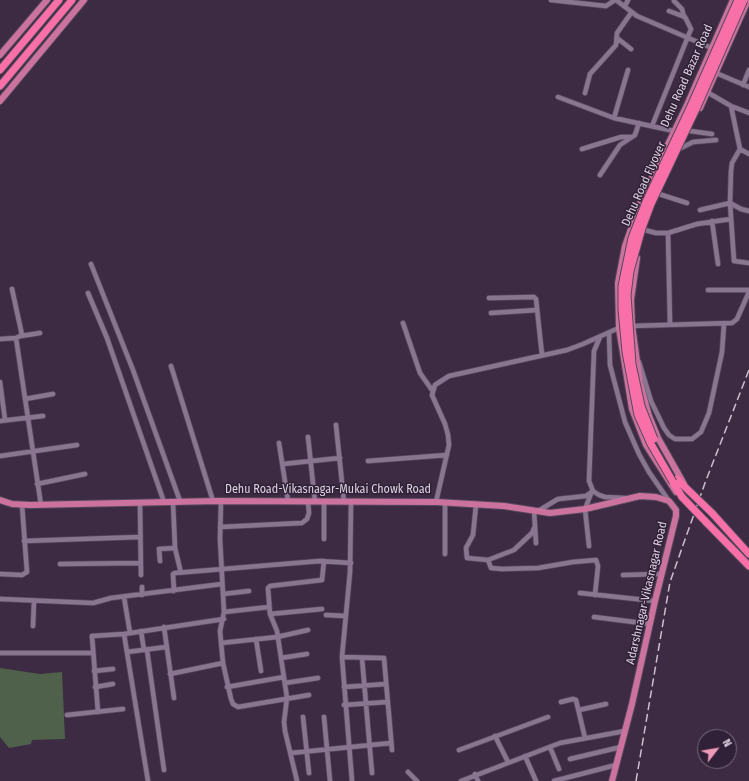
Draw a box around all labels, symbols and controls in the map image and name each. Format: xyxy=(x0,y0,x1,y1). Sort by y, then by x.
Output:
street label: Dehu Road Bazar Road xyxy=(658,22,716,130)
street label: Dehu Road Flyover xyxy=(619,139,669,229)
street label: Dehu Road-Vikasnagar-Mukai Chowk Road xyxy=(225,483,431,497)
street label: Adarshnagar-Vikasnagar Road xyxy=(624,520,670,666)
north arrow xyxy=(697,729,737,769)
text: N xyxy=(720,737,734,749)

